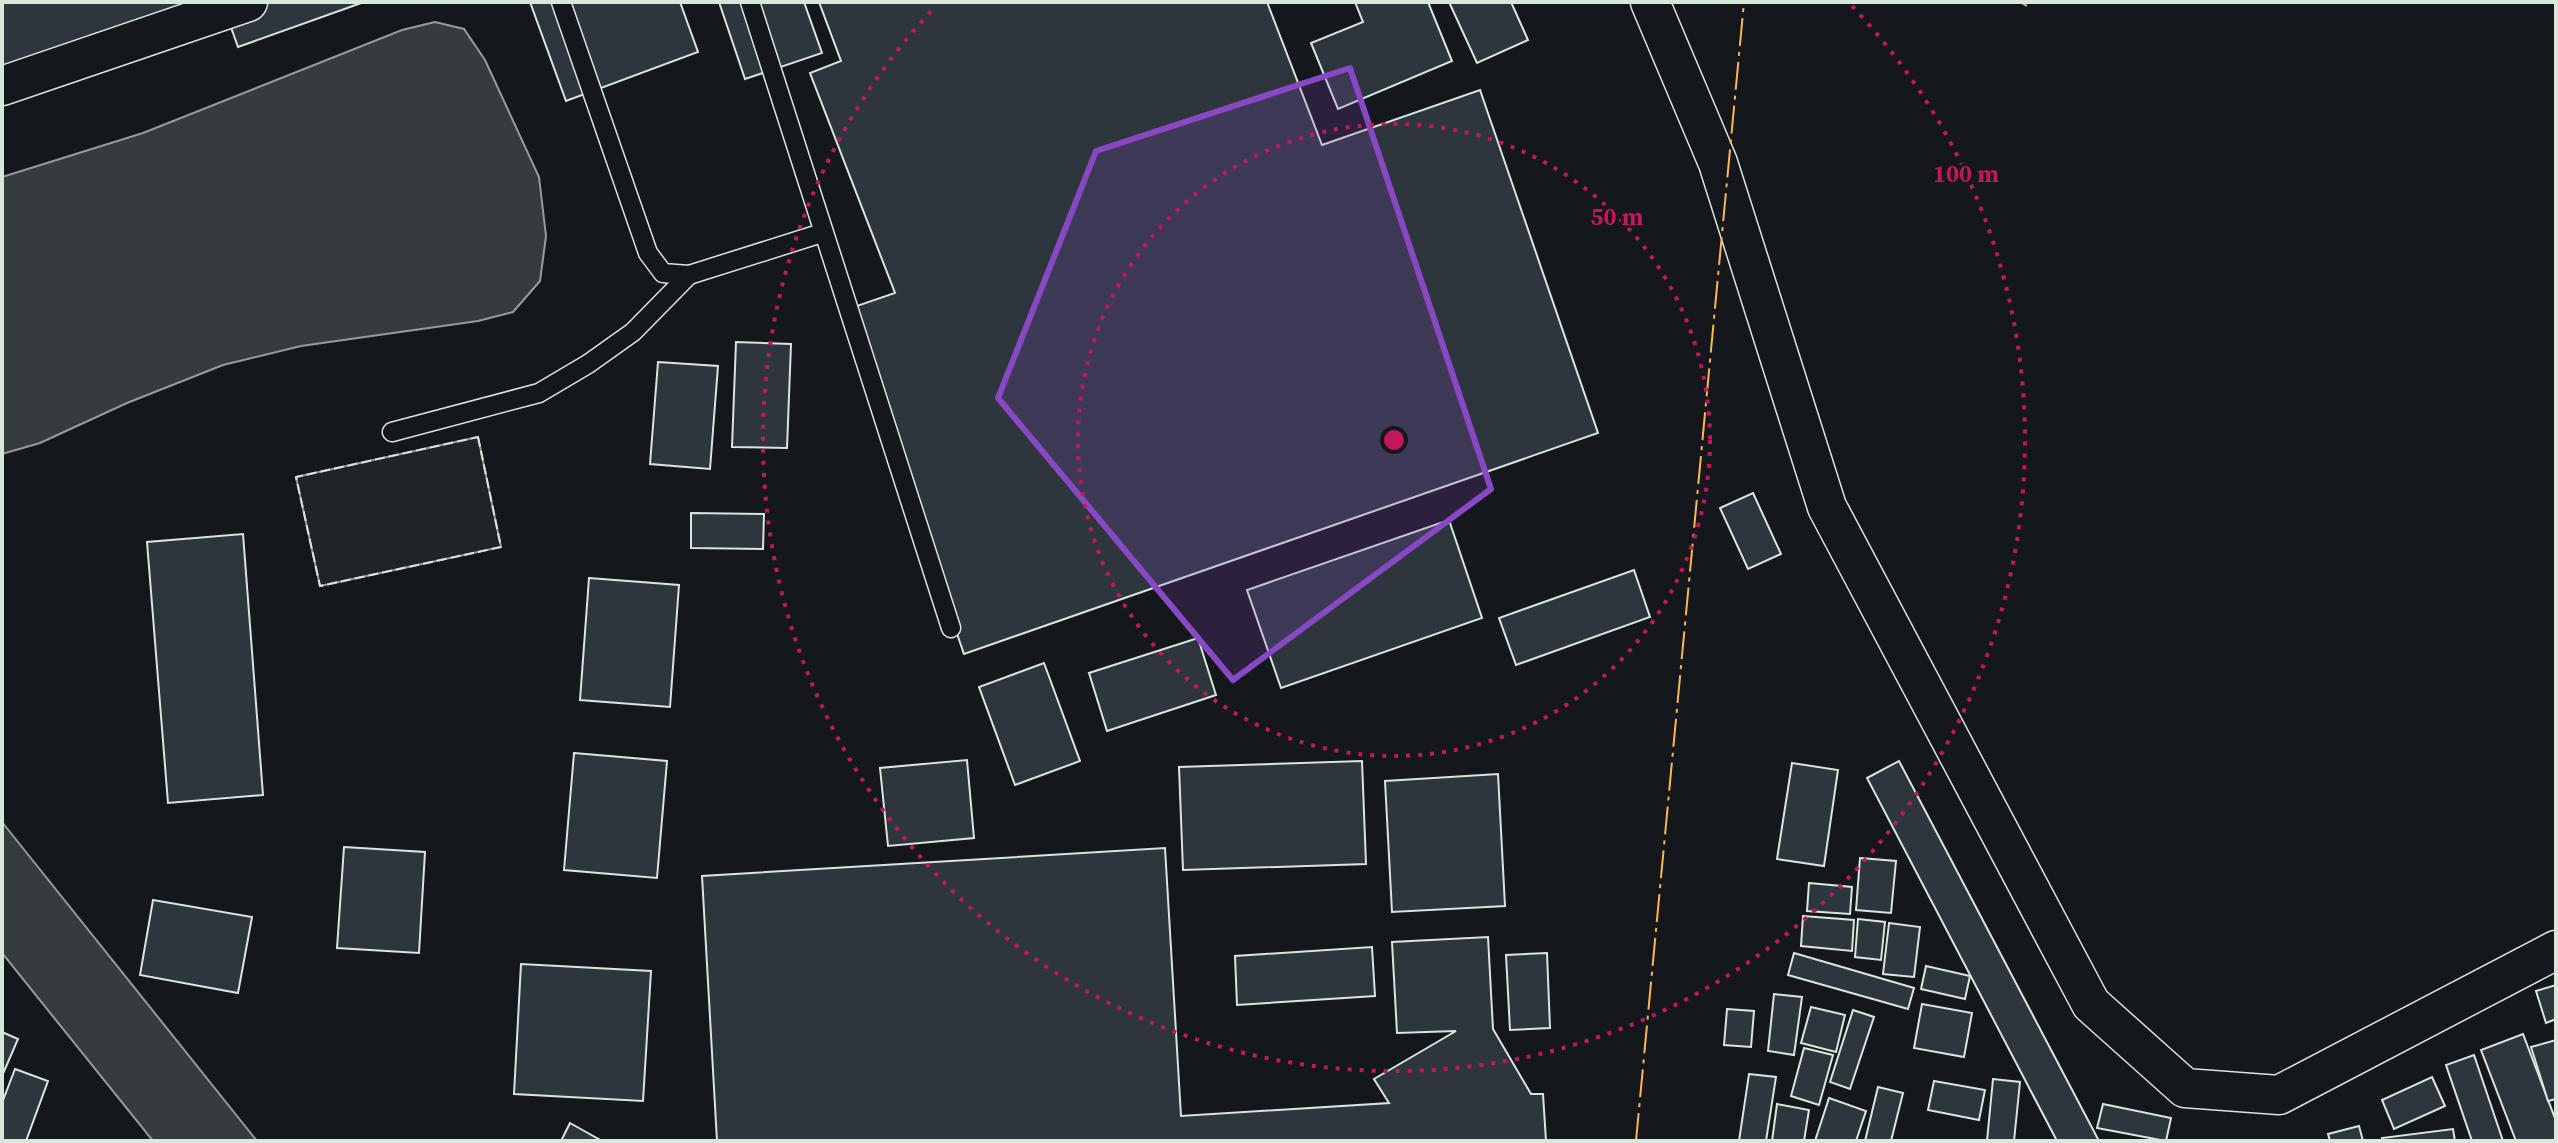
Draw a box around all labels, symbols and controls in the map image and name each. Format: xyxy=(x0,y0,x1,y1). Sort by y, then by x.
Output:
text: 100 m xyxy=(1933,157,1999,190)
text: 50 m xyxy=(1591,200,1644,233)
centre of rings xyxy=(1380,426,1408,454)

